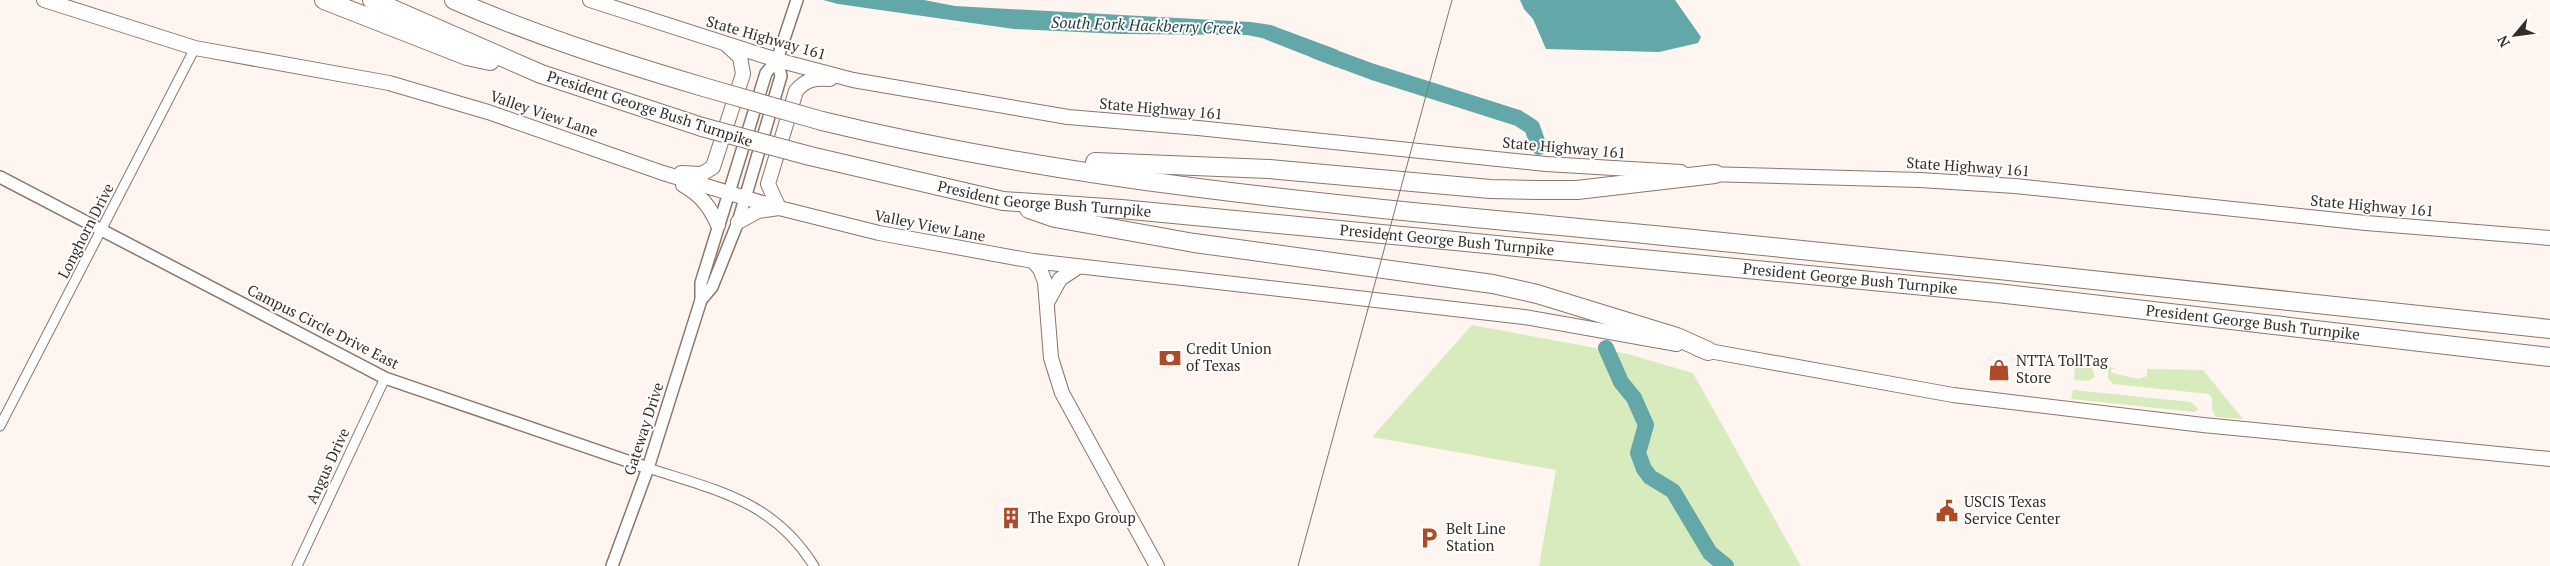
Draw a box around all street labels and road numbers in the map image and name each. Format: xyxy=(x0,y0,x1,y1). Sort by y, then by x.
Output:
street label: State Highway 161 xyxy=(704,10,829,64)
street label: President George Bush Turnpike xyxy=(545,65,756,151)
street label: Valley View Lane xyxy=(488,85,601,141)
street label: State Highway 161 xyxy=(1099,93,1224,123)
street label: State Highway 161 xyxy=(1502,132,1627,162)
street label: State Highway 161 xyxy=(1906,152,2031,180)
street label: President George Bush Turnpike xyxy=(936,175,1152,221)
street label: Longhorn Drive xyxy=(52,179,118,282)
street label: State Highway 161 xyxy=(2310,190,2435,220)
street label: Valley View Lane xyxy=(873,204,987,246)
street label: President George Bush Turnpike xyxy=(1339,219,1555,260)
street label: President George Bush Turnpike xyxy=(1742,258,1958,298)
street label: Campus Circle Drive East xyxy=(244,279,403,373)
street label: President George Bush Turnpike xyxy=(2145,299,2361,344)
street label: Gateway Drive xyxy=(619,380,667,478)
street label: Angus Drive xyxy=(301,424,353,507)

